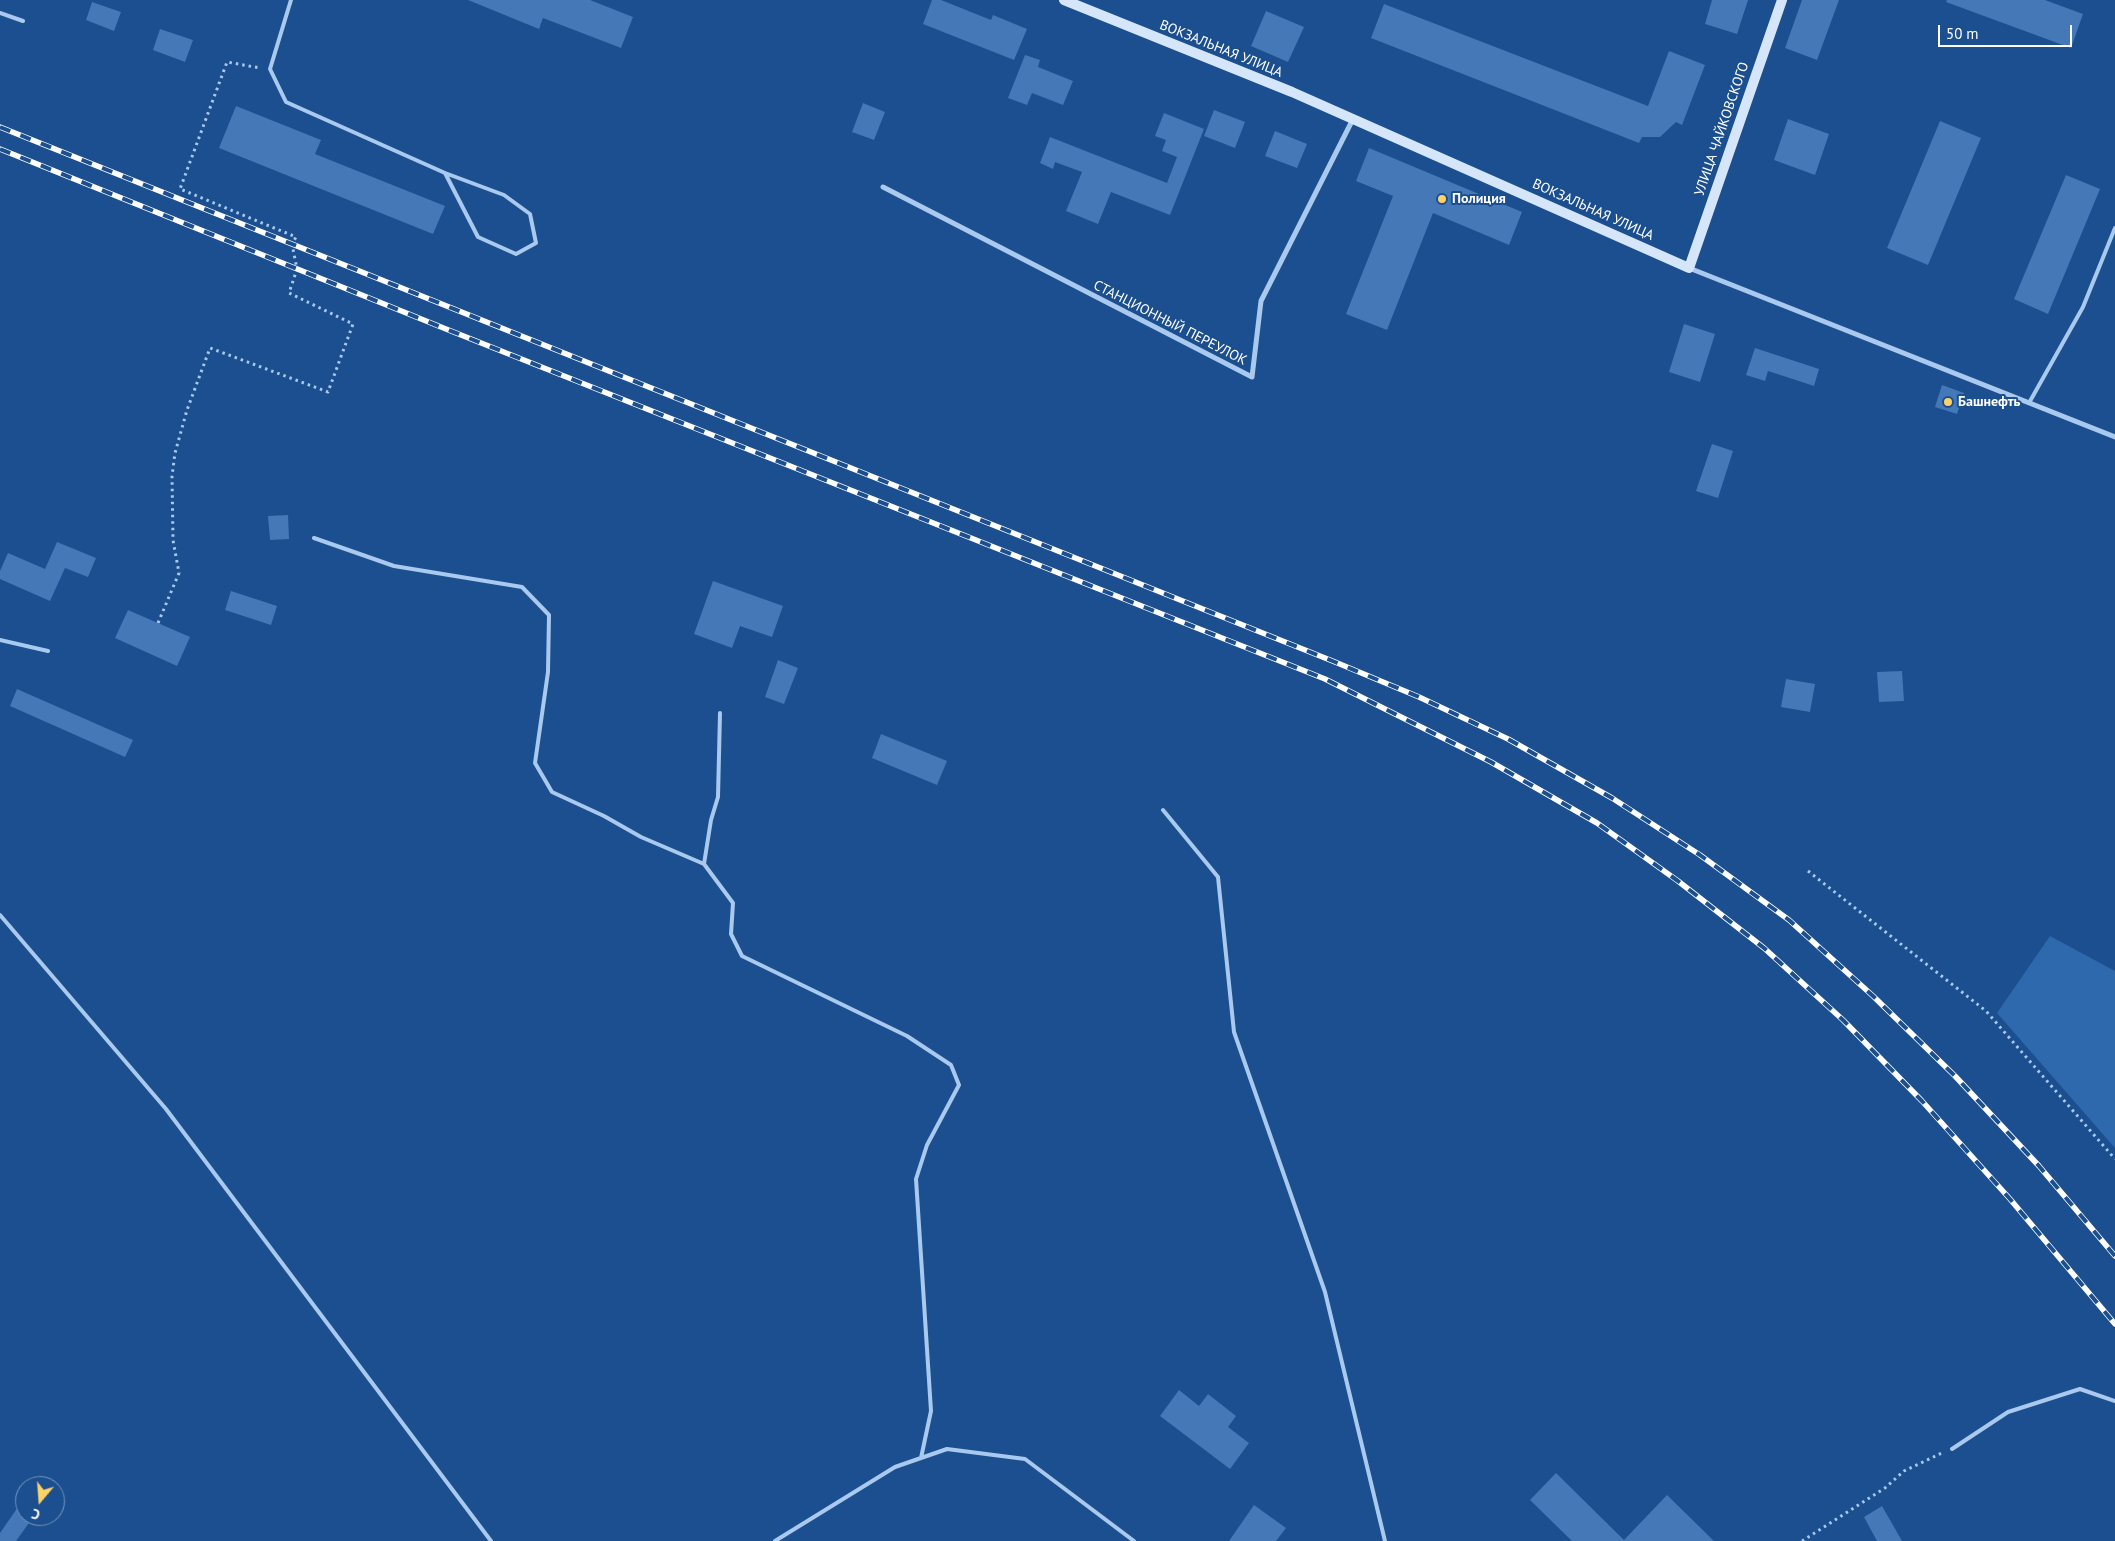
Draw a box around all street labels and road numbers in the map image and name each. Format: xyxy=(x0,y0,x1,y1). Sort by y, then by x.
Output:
street label: ВОКЗАЛЬНАЯ УЛИЦА xyxy=(1157,17,1285,81)
street label: УЛИЦА ЧАЙКОВСКОГО xyxy=(1691,60,1753,198)
street label: ВОКЗАЛЬНАЯ УЛИЦА xyxy=(1530,176,1656,244)
street label: СТАНЦИОННЫЙ ПЕРЕУЛОК xyxy=(1090,277,1250,369)

